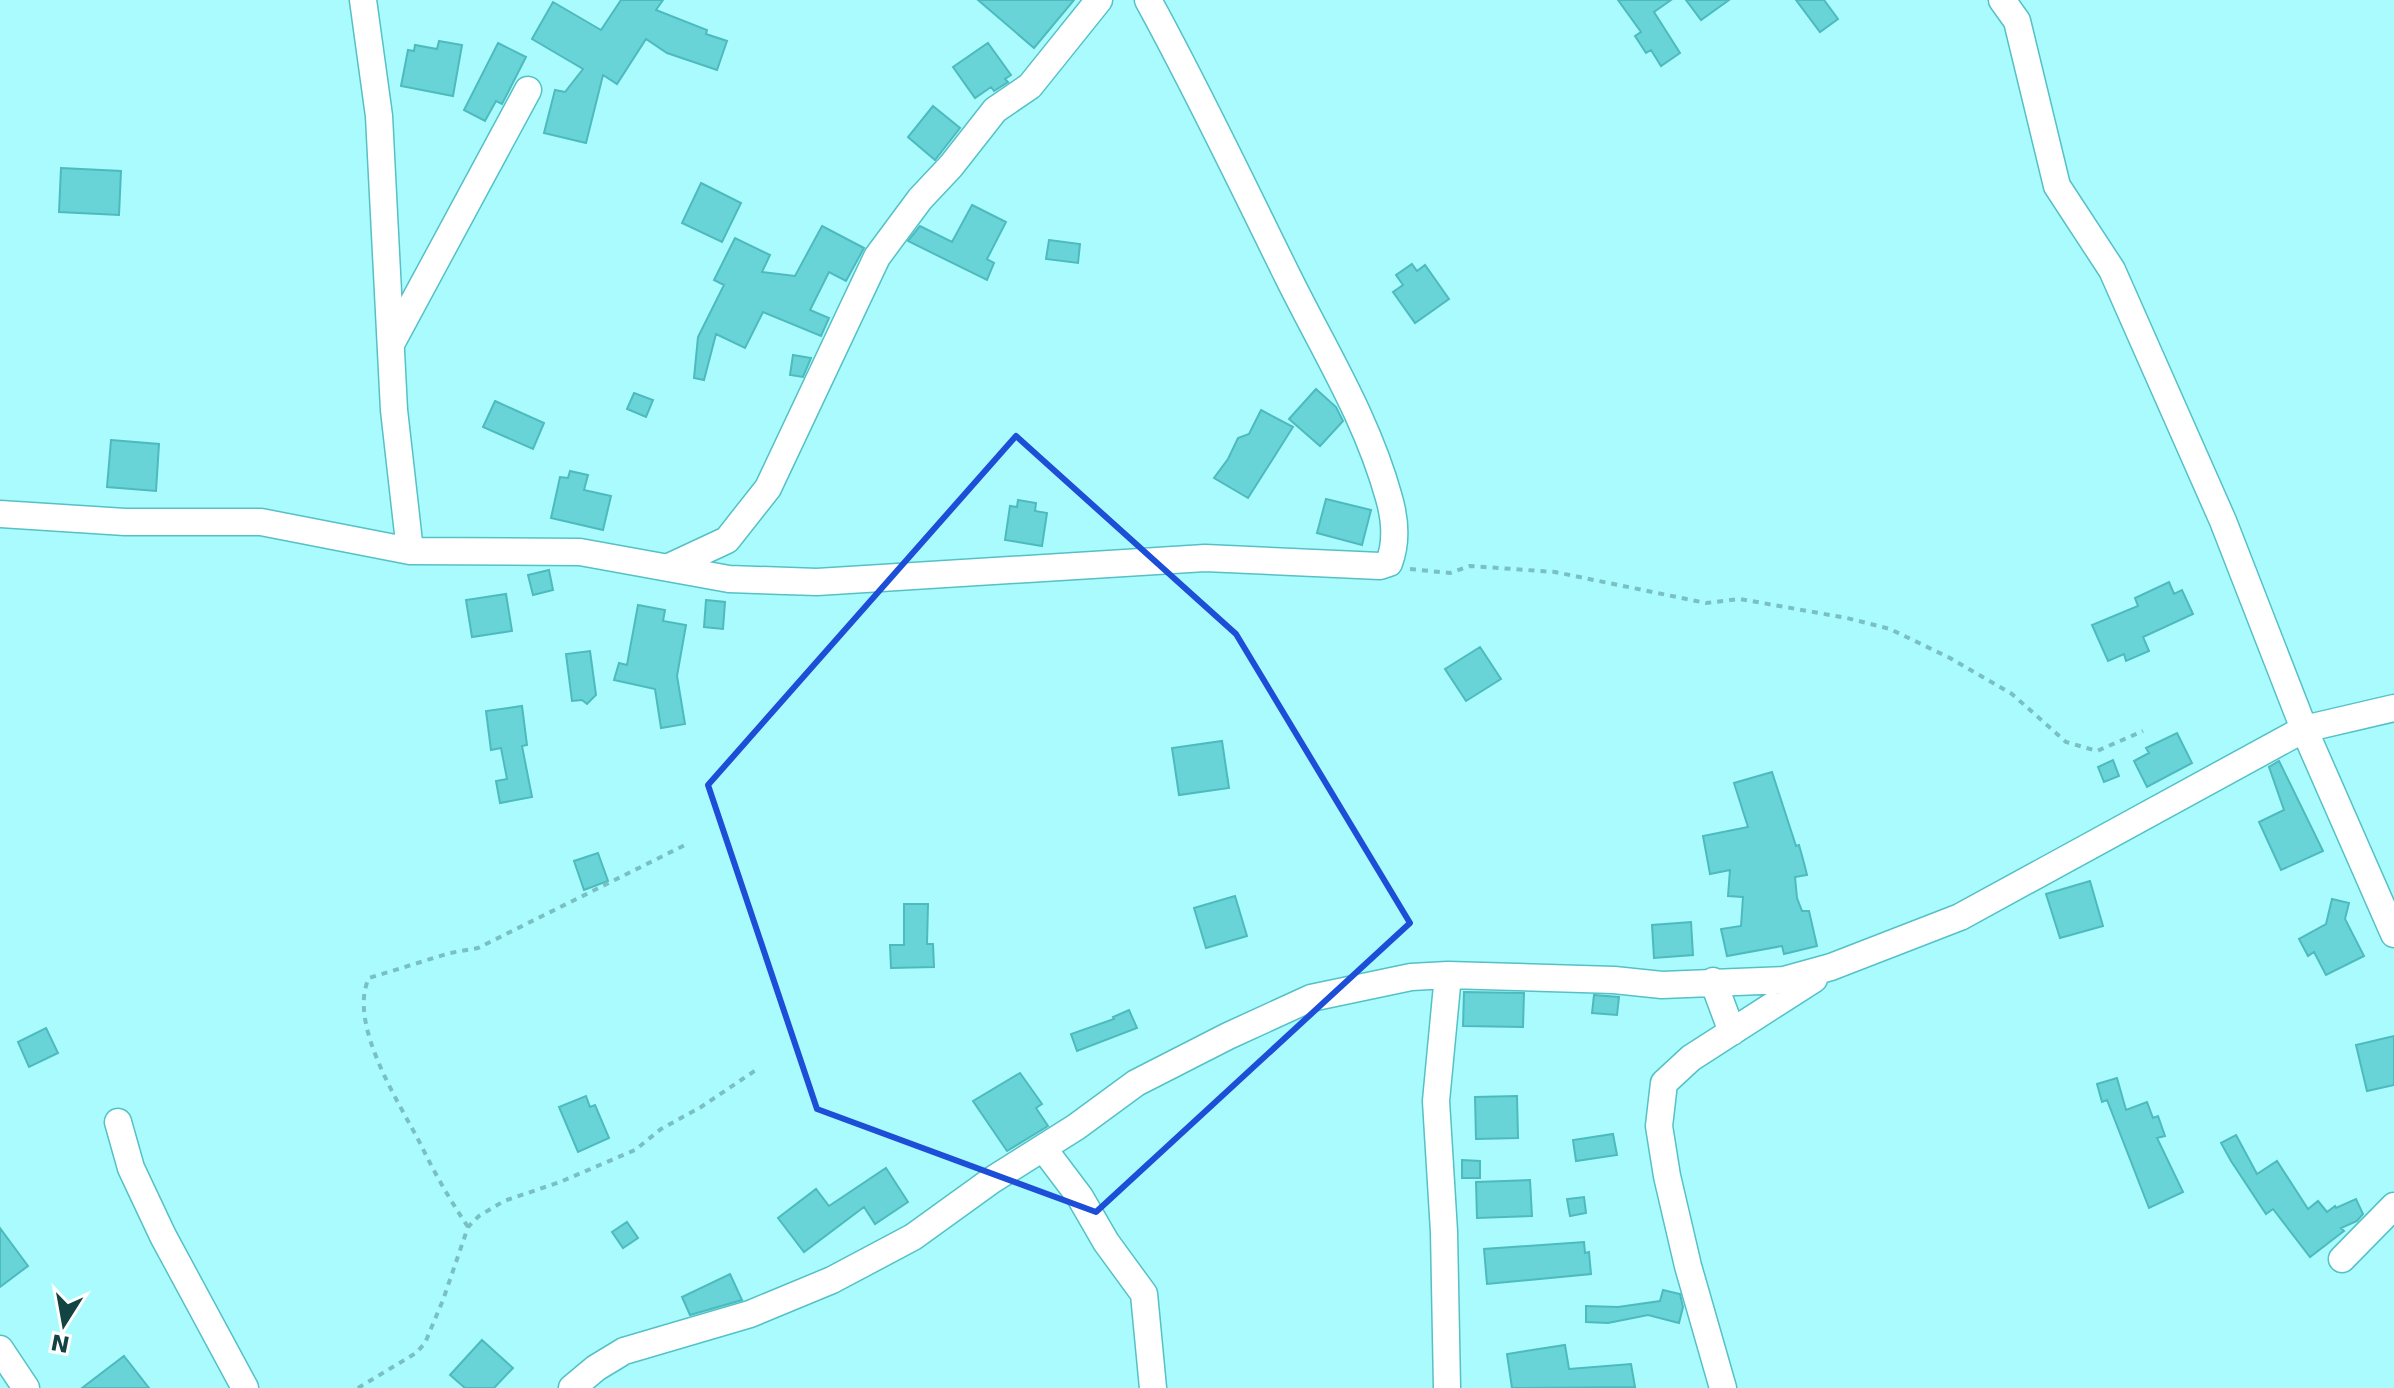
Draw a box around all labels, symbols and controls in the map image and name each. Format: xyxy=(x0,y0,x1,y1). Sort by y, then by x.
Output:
north arrow xyxy=(24,1284,104,1364)
text: N xyxy=(49,1329,72,1357)

